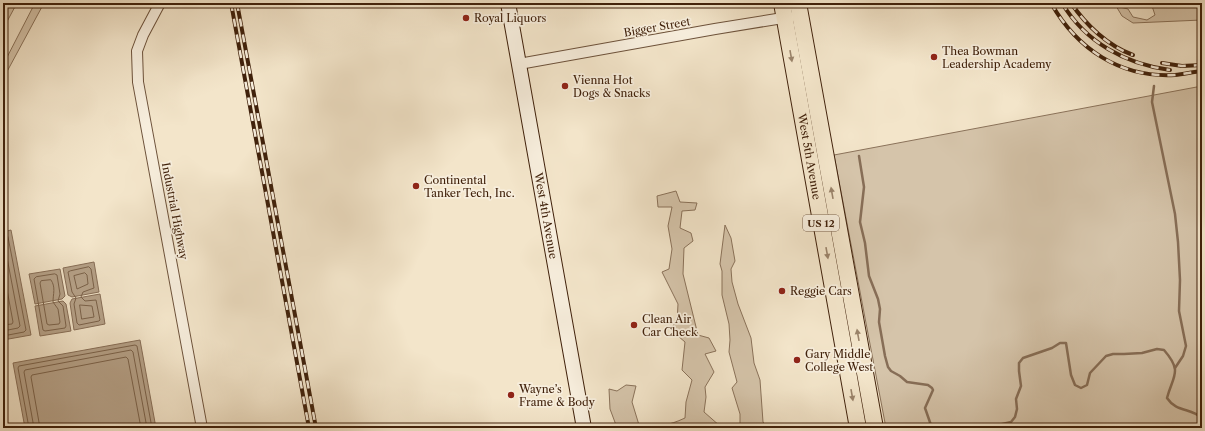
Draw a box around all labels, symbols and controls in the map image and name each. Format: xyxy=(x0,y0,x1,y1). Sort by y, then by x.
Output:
place label: Royal Liquors xyxy=(474,11,547,25)
marker: Royal Liquors xyxy=(461,13,471,23)
street label: Bigger Street xyxy=(623,14,691,40)
place label: Thea Bowman Leadership Academy xyxy=(942,44,1052,71)
one-way arrow xyxy=(789,50,795,62)
marker: Thea Bowman Leadership Academy xyxy=(929,52,939,62)
place label: Vienna Hot Dogs & Snacks xyxy=(572,73,650,100)
marker: Vienna Hot Dogs & Snacks xyxy=(560,81,570,91)
street label: West 5th Avenue xyxy=(795,111,824,201)
street label: Industrial Highway xyxy=(159,161,191,262)
street label: West 4th Avenue xyxy=(531,170,561,260)
place label: Continental Tanker Tech, Inc. xyxy=(424,173,515,200)
marker: Continental Tanker Tech, Inc. xyxy=(411,181,421,191)
one-way arrow xyxy=(829,187,835,199)
road number: US 12 xyxy=(803,215,839,231)
one-way arrow xyxy=(824,247,830,259)
place label: Reggie Cars xyxy=(790,284,852,298)
marker: Reggie Cars xyxy=(777,286,787,296)
place label: Clean Air Car Check xyxy=(642,312,698,339)
marker: Clean Air Car Check xyxy=(629,320,639,330)
one-way arrow xyxy=(854,328,860,341)
place label: Gary Middle College West xyxy=(805,347,873,374)
marker: Gary Middle College West xyxy=(792,355,802,365)
place label: Wayne’s Frame & Body xyxy=(518,382,596,409)
one-way arrow xyxy=(850,388,856,401)
marker: Wayne’s Frame & Body xyxy=(506,390,516,400)

